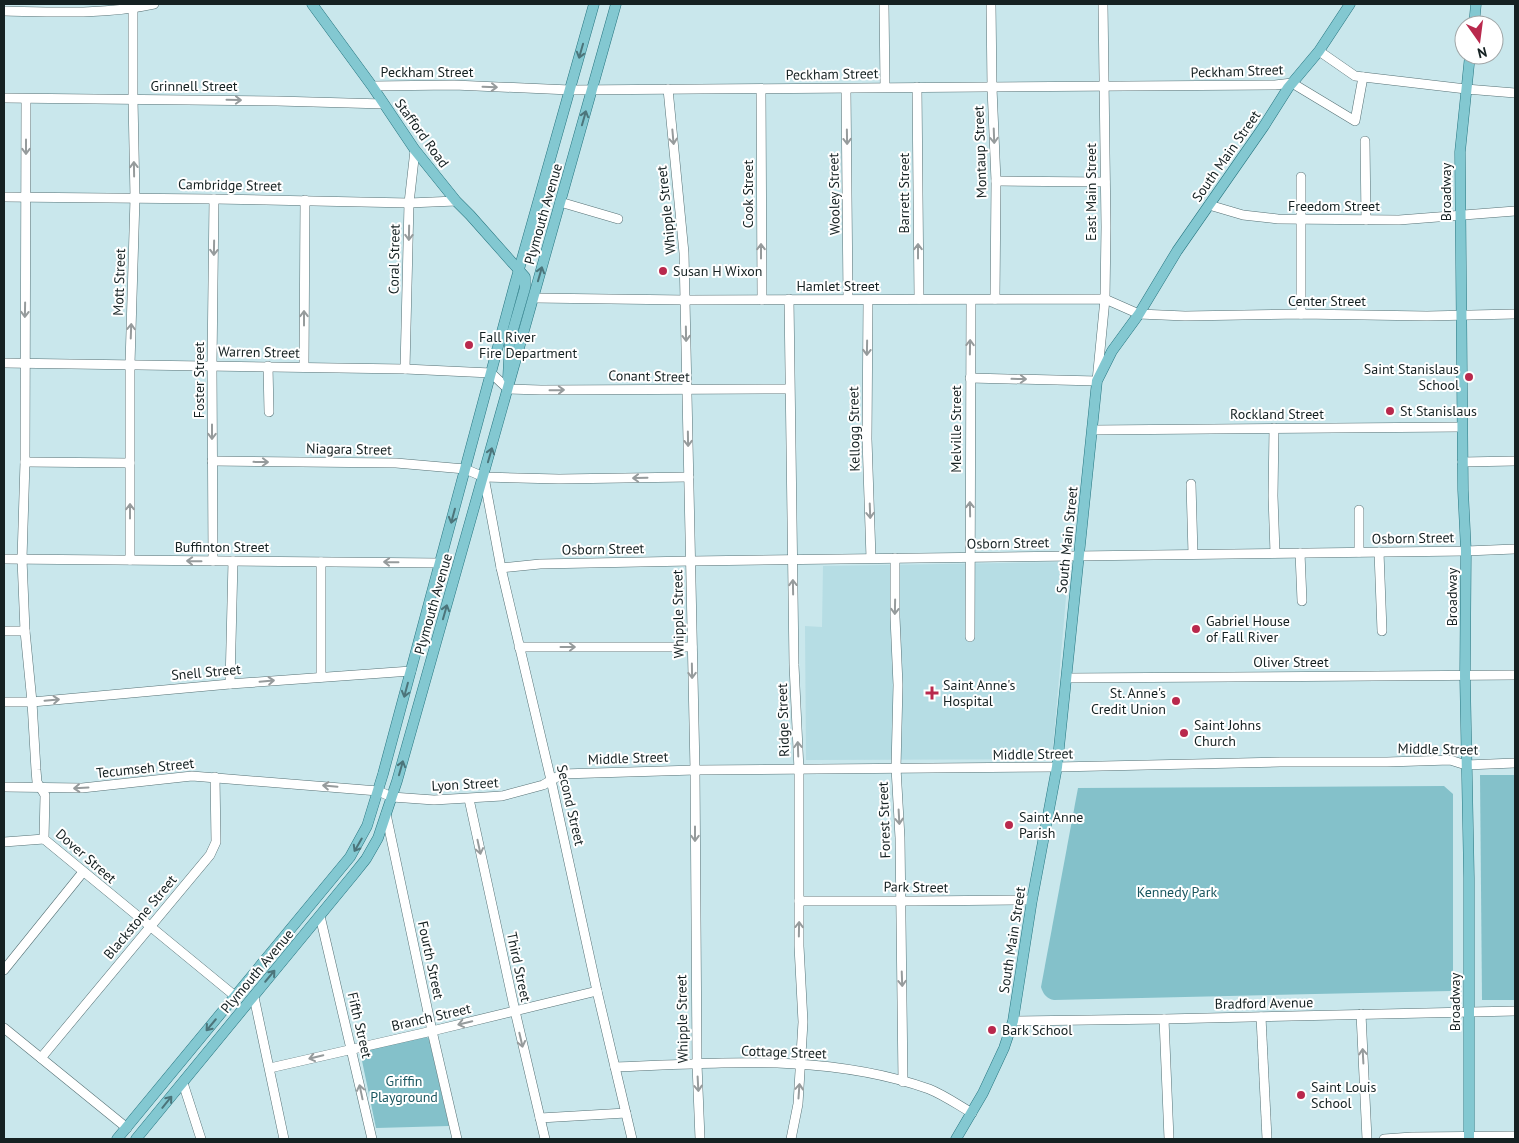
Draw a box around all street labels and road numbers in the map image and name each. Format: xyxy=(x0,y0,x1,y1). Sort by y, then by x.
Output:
street label: Peckham Street xyxy=(1190,60,1284,82)
street label: Peckham Street xyxy=(381,63,474,81)
street label: Peckham Street xyxy=(785,64,879,84)
street label: Grinnell Street xyxy=(150,77,238,95)
street label: Stafford Road xyxy=(391,95,453,171)
street label: Montaup Street xyxy=(969,105,991,199)
street label: South Main Street xyxy=(1188,107,1264,205)
street label: East Main Street xyxy=(1082,143,1100,241)
street label: Wooley Street xyxy=(824,152,844,235)
street label: Barrett Street xyxy=(895,152,913,233)
street label: Cook Street xyxy=(739,160,757,228)
street label: Plymouth Avenue xyxy=(520,161,566,267)
street label: Broadway xyxy=(1437,162,1455,221)
street label: Whipple Street xyxy=(652,165,680,255)
street label: Cambridge Street xyxy=(178,175,282,195)
street label: Freedom Street xyxy=(1288,197,1380,215)
street label: Coral Street xyxy=(384,223,404,294)
street label: Mott Street xyxy=(109,248,129,316)
street label: Hamlet Street xyxy=(796,277,880,295)
street label: Center Street xyxy=(1288,292,1366,310)
street label: Foster Street xyxy=(190,341,208,418)
street label: Warren Street xyxy=(218,342,300,362)
street label: Conant Street xyxy=(608,366,690,386)
street label: Melville Street xyxy=(947,385,965,473)
street label: Kellogg Street xyxy=(844,386,864,472)
street label: Rockland Street xyxy=(1230,405,1324,423)
street label: Niagara Street xyxy=(306,439,392,459)
street label: South Main Street xyxy=(1052,485,1082,594)
street label: Osborn Street xyxy=(1372,528,1455,548)
street label: Osborn Street xyxy=(967,533,1050,553)
street label: Buffinton Street xyxy=(175,538,270,556)
street label: Osborn Street xyxy=(562,539,645,559)
street label: Plymouth Avenue xyxy=(410,551,456,657)
street label: Broadway xyxy=(1443,567,1461,626)
street label: Whipple Street xyxy=(668,569,688,659)
street label: Oliver Street xyxy=(1253,653,1329,671)
street label: Snell Street xyxy=(170,660,242,684)
street label: Ridge Street xyxy=(773,683,793,757)
street label: Middle Street xyxy=(1398,739,1479,759)
street label: Middle Street xyxy=(993,744,1074,764)
street label: Middle Street xyxy=(587,748,669,768)
street label: Tecumseh Street xyxy=(95,754,195,782)
street label: Second Street xyxy=(553,763,589,847)
street label: Lyon Street xyxy=(431,773,499,795)
street label: Forest Street xyxy=(874,781,894,859)
street label: Dover Street xyxy=(52,825,120,887)
street label: Blackstone Street xyxy=(100,871,181,963)
street label: Park Street xyxy=(883,877,949,897)
street label: South Main Street xyxy=(995,885,1029,995)
street label: Fourth Street xyxy=(414,919,448,1001)
street label: Plymouth Avenue xyxy=(217,925,297,1017)
street label: Third Street xyxy=(503,930,535,1004)
street label: Broadway xyxy=(1446,972,1464,1031)
street label: Whipple Street xyxy=(672,974,692,1064)
street label: Fifth Street xyxy=(344,990,376,1060)
street label: Bradford Avenue xyxy=(1215,993,1313,1013)
street label: Branch Street xyxy=(390,999,473,1035)
street label: Cottage Street xyxy=(741,1042,827,1062)

